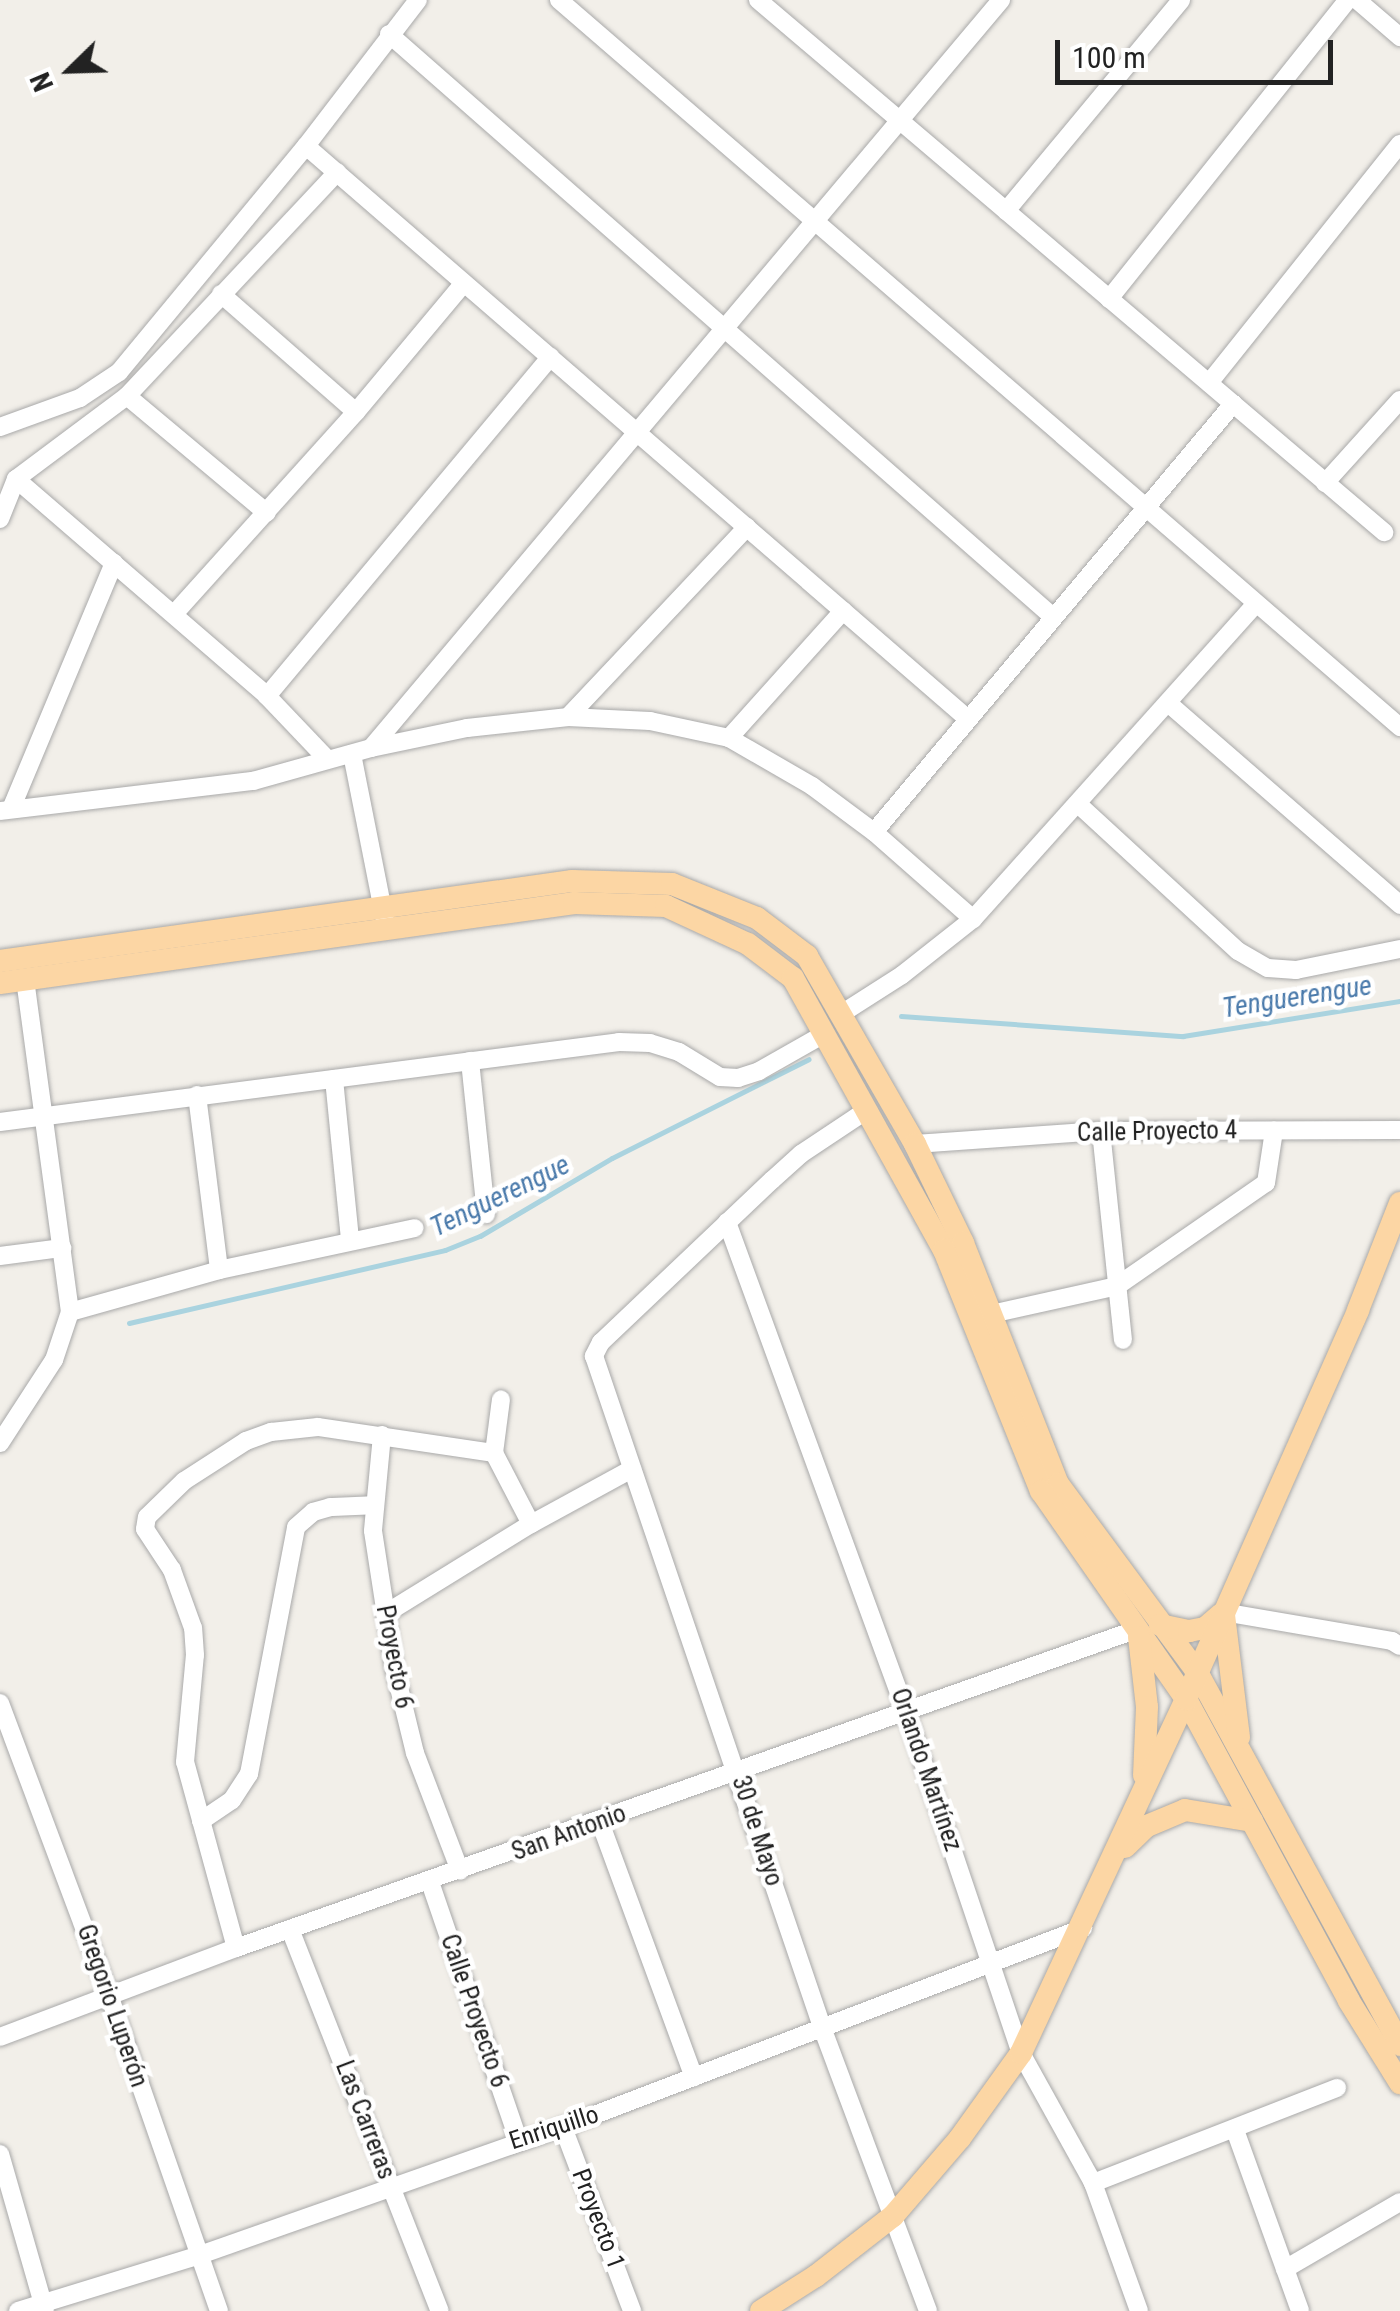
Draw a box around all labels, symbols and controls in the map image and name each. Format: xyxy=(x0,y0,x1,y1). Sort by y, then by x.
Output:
north arrow xyxy=(20,20,120,120)
scale bar xyxy=(1060,20,1338,82)
text: 100 m xyxy=(1072,40,1146,75)
text: N xyxy=(23,68,60,96)
water label: Tenguerengue xyxy=(1220,969,1374,1025)
street label: Calle Proyecto 4 xyxy=(1077,1116,1237,1148)
water label: Tenguerengue xyxy=(425,1148,575,1244)
street label: Proyecto 6 xyxy=(369,1603,419,1711)
street label: Orlando Martínez xyxy=(884,1685,968,1855)
street label: 30 de Mayo xyxy=(725,1772,789,1890)
street label: San Antonio xyxy=(508,1798,630,1868)
street label: Gregorio Luperón xyxy=(70,1921,154,2091)
street label: Calle Proyecto 6 xyxy=(434,1930,514,2092)
street label: Las Carreras xyxy=(329,2057,401,2183)
street label: Enriquillo xyxy=(505,2099,603,2157)
street label: Proyecto 1 xyxy=(565,2165,631,2273)

